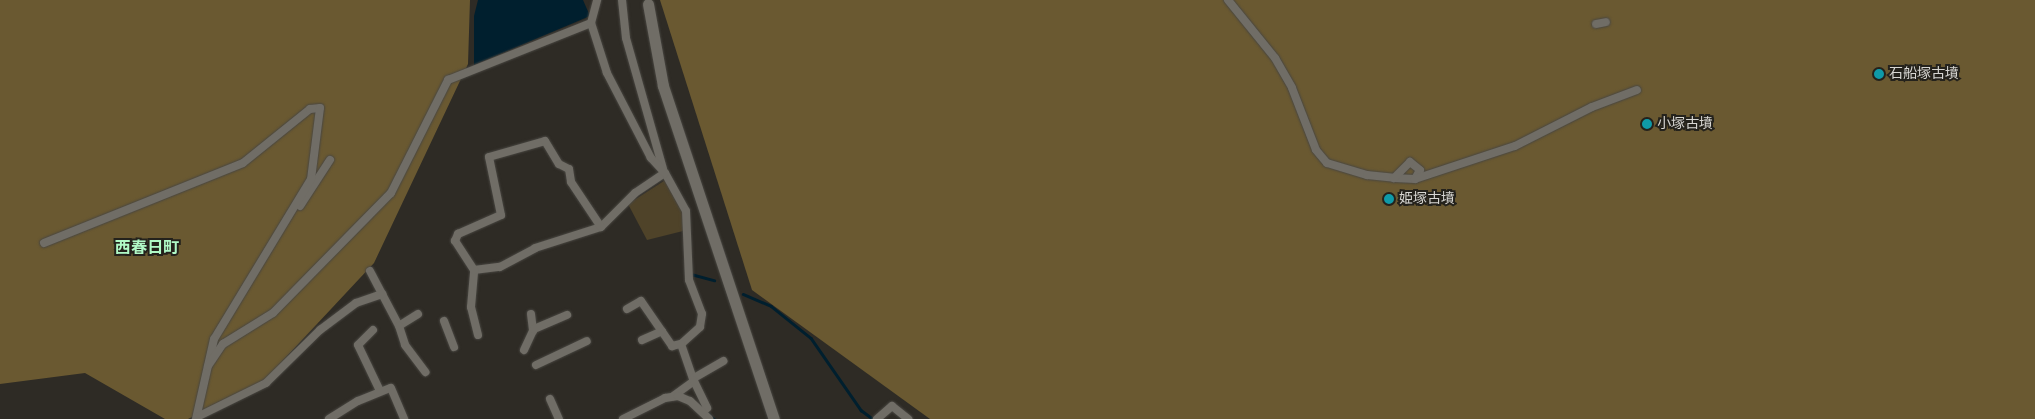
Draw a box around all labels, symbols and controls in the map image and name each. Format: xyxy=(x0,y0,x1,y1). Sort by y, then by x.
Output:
place label: 石船塚古墳 xyxy=(1889,66,1959,82)
marker: 石船塚古墳 xyxy=(1873,68,1885,80)
place label: 小塚古墳 xyxy=(1657,116,1713,132)
marker: 小塚古墳 xyxy=(1641,118,1653,130)
place label: 姫塚古墳 xyxy=(1399,191,1455,207)
marker: 姫塚古墳 xyxy=(1383,193,1395,205)
district label: 西春日町 xyxy=(115,238,179,258)

